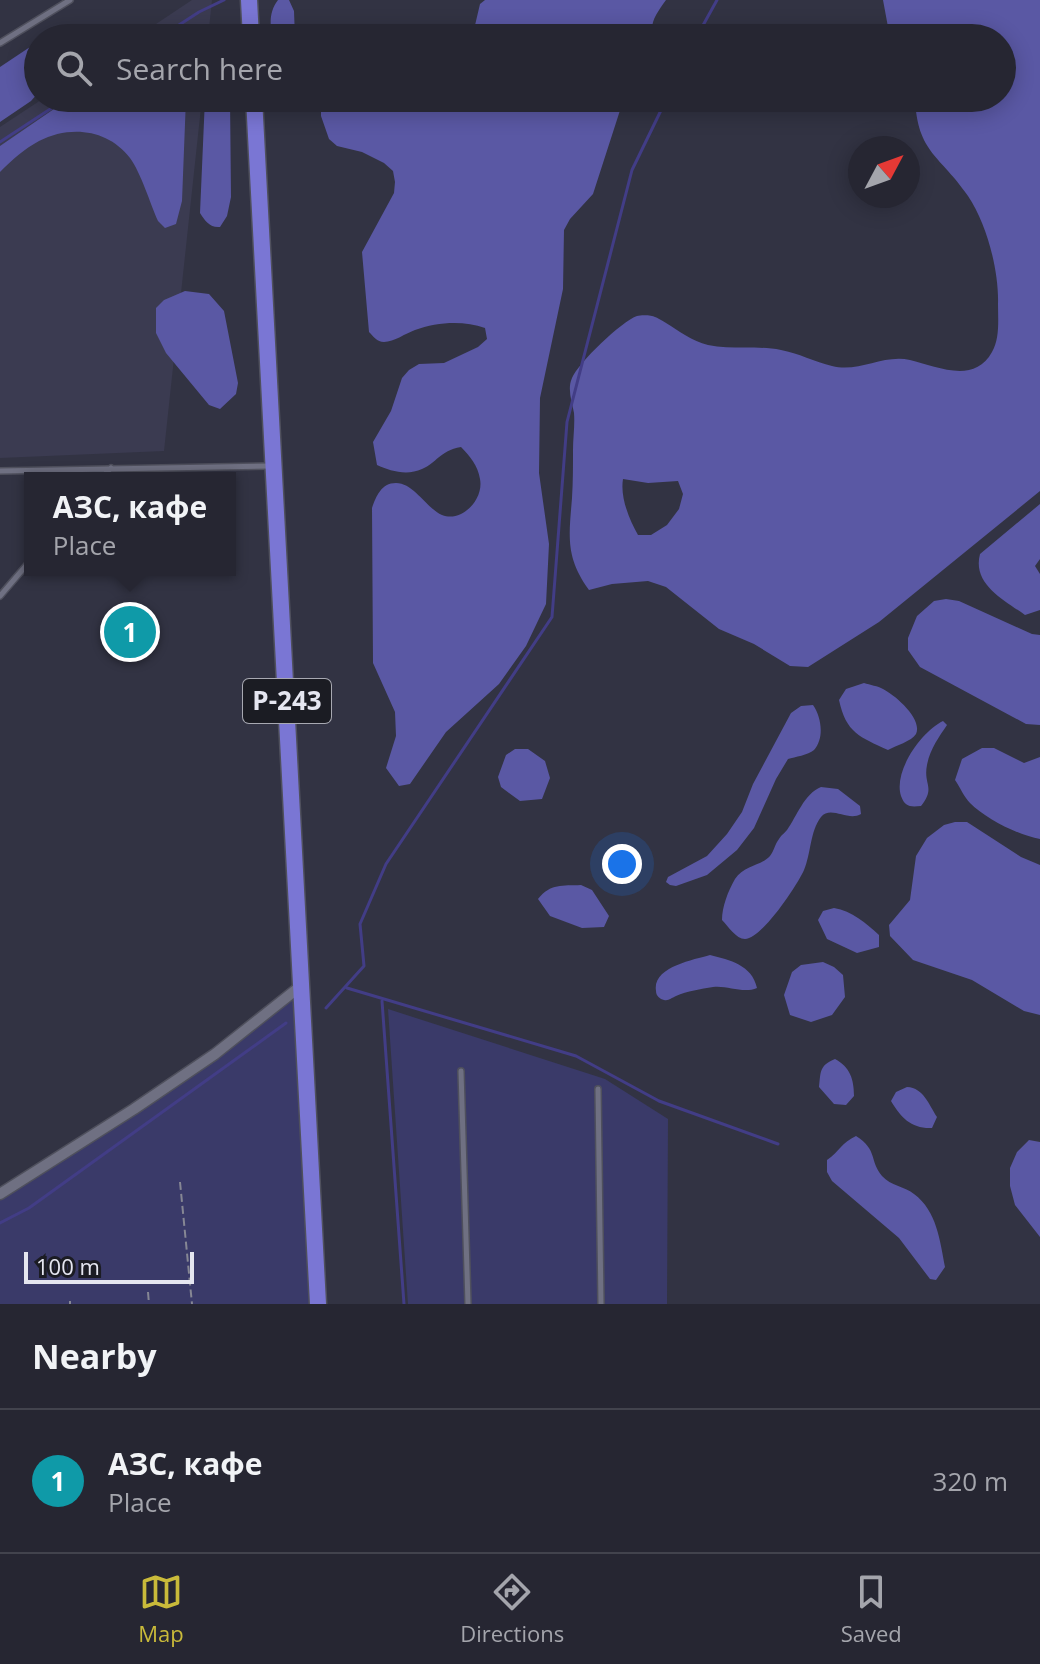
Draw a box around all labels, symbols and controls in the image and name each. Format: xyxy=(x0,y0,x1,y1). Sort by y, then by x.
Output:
search box xyxy=(24,24,1016,112)
icon: search xyxy=(52,46,96,90)
text: Search here xyxy=(116,48,283,89)
north arrow xyxy=(848,136,920,208)
popup xyxy=(24,472,236,576)
text: АЗС, кафе xyxy=(53,486,207,527)
text: Place xyxy=(53,527,116,563)
pin: 1 xyxy=(104,602,156,662)
road number: Р-243 xyxy=(243,679,331,723)
your location xyxy=(602,844,642,884)
scale bar xyxy=(24,1248,194,1284)
text: 100 m xyxy=(36,1251,100,1281)
text: Nearby xyxy=(32,1333,157,1379)
text: АЗС, кафе xyxy=(108,1443,262,1484)
text: 1 xyxy=(51,1463,65,1499)
text: 320 m xyxy=(933,1463,1008,1499)
text: Place xyxy=(108,1484,172,1520)
tab: Map xyxy=(138,1570,184,1648)
tab: Directions xyxy=(460,1570,564,1648)
tab: Saved xyxy=(841,1570,902,1648)

